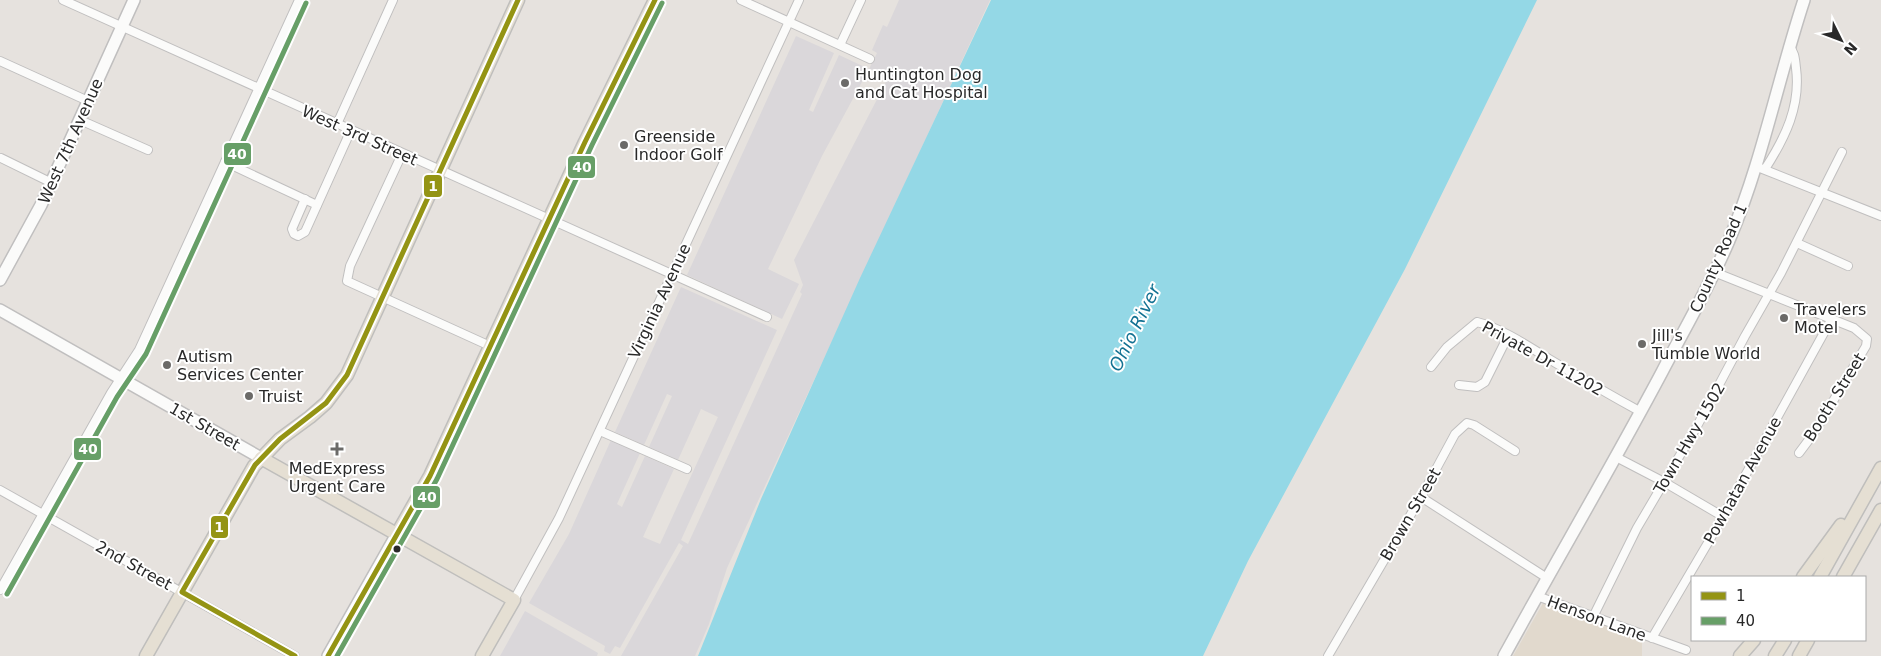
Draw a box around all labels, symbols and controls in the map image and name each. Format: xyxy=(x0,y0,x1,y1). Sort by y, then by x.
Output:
north arrow xyxy=(1816,15,1866,65)
text: N xyxy=(1841,39,1861,58)
place label: Huntington Dog and Cat Hospital xyxy=(855,65,988,102)
street label: West 7th Avenue xyxy=(34,75,107,207)
marker: Huntington Dog and Cat Hospital xyxy=(839,77,851,89)
street label: West 3rd Street xyxy=(299,101,421,170)
place label: Greenside Indoor Golf xyxy=(634,127,723,164)
marker: Greenside Indoor Golf xyxy=(618,139,630,151)
line badge: 40 xyxy=(223,142,252,166)
text: 40 xyxy=(227,146,247,162)
line badge: 40 xyxy=(567,155,596,179)
text: 40 xyxy=(572,159,592,175)
line badge: 1 xyxy=(423,174,443,198)
text: 1 xyxy=(428,178,438,194)
street label: County Road 1 xyxy=(1686,201,1751,316)
street label: Virginia Avenue xyxy=(624,241,694,362)
water label: Ohio River xyxy=(1105,280,1165,375)
place label: Travelers Motel xyxy=(1793,300,1866,337)
marker: Travelers Motel xyxy=(1778,312,1790,324)
street label: Private Dr 11202 xyxy=(1479,317,1607,400)
place label: Jill's Tumble World xyxy=(1651,326,1760,363)
marker: Jill's Tumble World xyxy=(1636,338,1648,350)
place label: Autism Services Center xyxy=(177,347,304,384)
street label: Booth Street xyxy=(1800,350,1869,445)
marker: Autism Services Center xyxy=(161,359,173,371)
street label: Town Hwy 1502 xyxy=(1649,379,1729,498)
place label: Truist xyxy=(258,387,302,406)
marker: Truist xyxy=(243,390,255,402)
street label: 1st Street xyxy=(166,399,243,454)
street label: Powhatan Avenue xyxy=(1700,413,1785,547)
line badge: 40 xyxy=(73,437,102,461)
text: 40 xyxy=(78,441,98,457)
marker: MedExpress Urgent Care xyxy=(330,442,344,456)
place label: MedExpress Urgent Care xyxy=(289,459,385,496)
street label: Brown Street xyxy=(1376,465,1445,564)
line badge: 40 xyxy=(412,485,441,509)
text: 40 xyxy=(417,489,437,505)
line badge: 1 xyxy=(210,515,229,539)
text: 1 xyxy=(214,519,224,535)
street label: 2nd Street xyxy=(92,537,175,594)
unlabelled marker xyxy=(392,544,402,554)
legend xyxy=(1691,576,1866,641)
text: 1 xyxy=(1736,587,1746,605)
street label: Henson Lane xyxy=(1545,592,1649,645)
text: 40 xyxy=(1736,612,1755,630)

